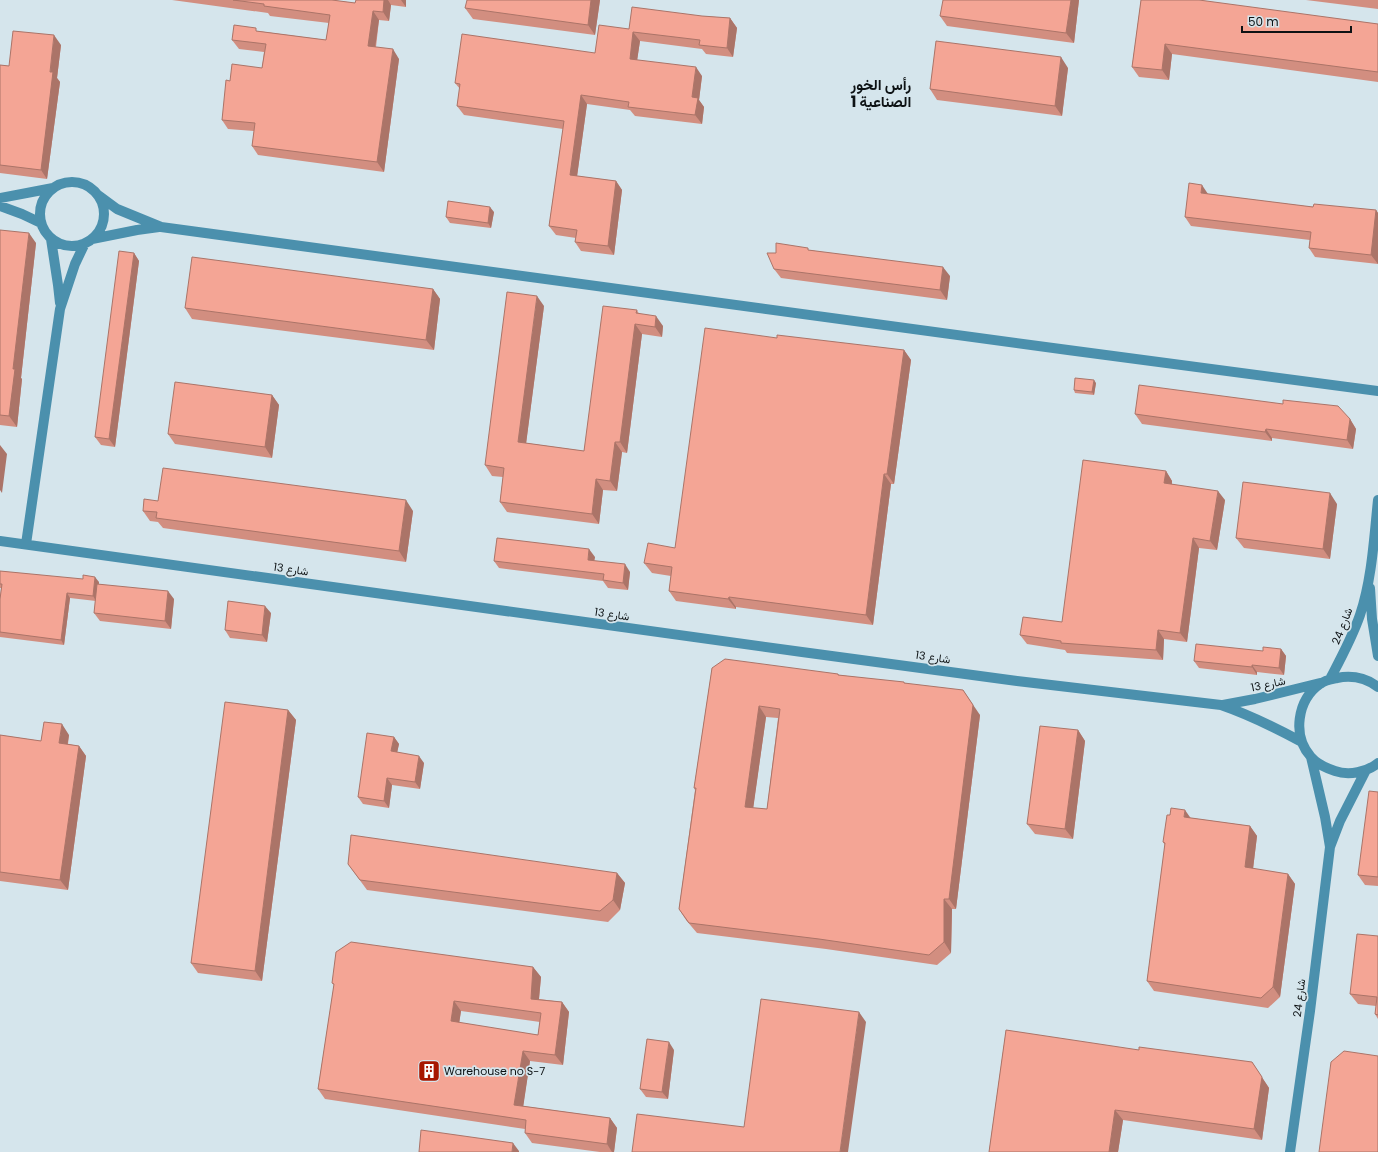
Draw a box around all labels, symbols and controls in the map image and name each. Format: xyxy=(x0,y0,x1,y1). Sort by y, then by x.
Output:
scale bar xyxy=(1242,8,1351,34)
text: 50 m xyxy=(1248,13,1279,30)
district label: رأس الخور الصناعية 1 xyxy=(850,74,911,112)
street label: شارع 13 xyxy=(273,559,310,579)
street label: شارع 13 xyxy=(594,604,631,624)
street label: شارع 24 xyxy=(1328,605,1356,647)
street label: شارع 13 xyxy=(915,647,952,667)
street label: شارع 13 xyxy=(1249,672,1287,695)
street label: شارع 24 xyxy=(1289,978,1309,1018)
building icon: Warehouse no S-7 xyxy=(416,1058,442,1084)
place label: Warehouse no S-7 xyxy=(444,1063,545,1079)

